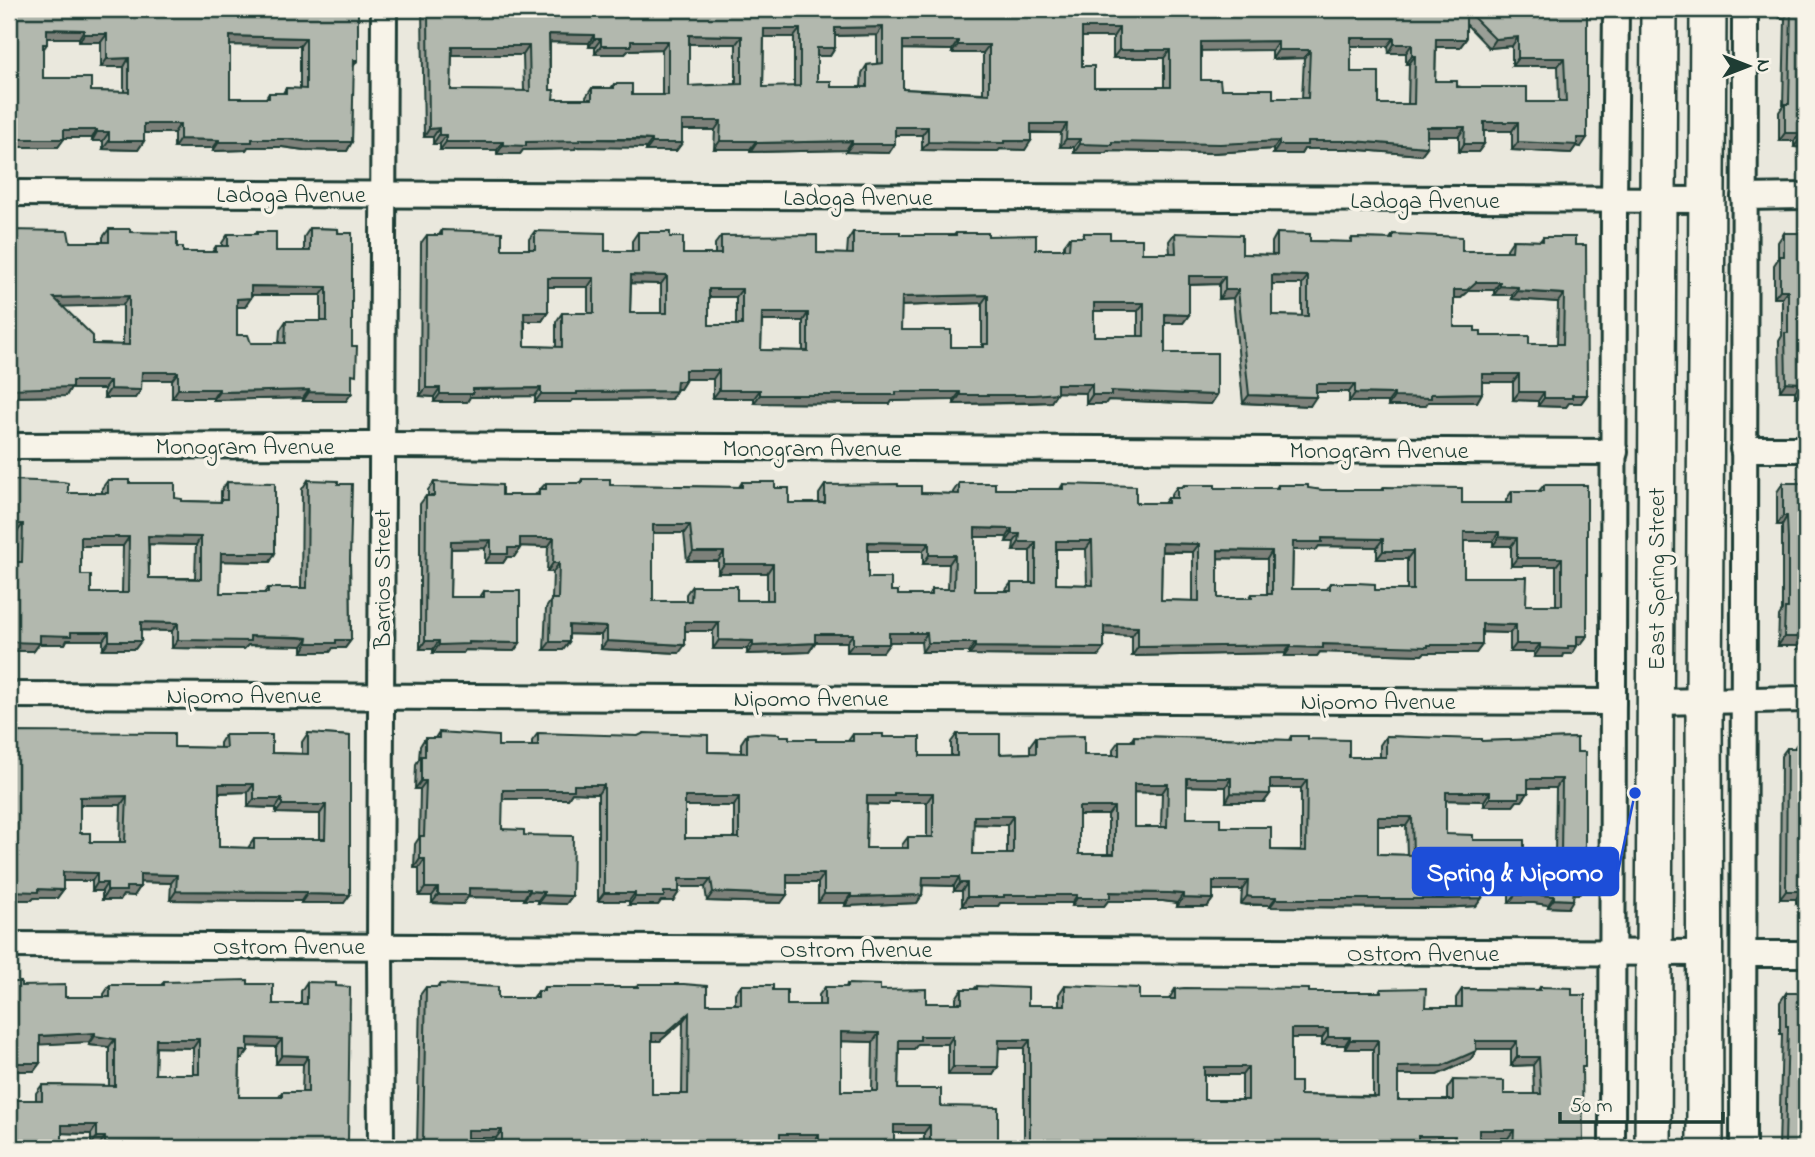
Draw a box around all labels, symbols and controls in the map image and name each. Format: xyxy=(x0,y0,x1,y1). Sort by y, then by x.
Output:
north arrow xyxy=(1714,32,1784,102)
text: N xyxy=(1749,60,1776,73)
street label: Ladoga Avenue xyxy=(216,179,366,214)
street label: Ladoga Avenue xyxy=(783,182,933,217)
street label: Ladoga Avenue xyxy=(1350,185,1500,220)
street label: Monogram Avenue xyxy=(156,431,335,466)
street label: Monogram Avenue xyxy=(723,433,902,468)
street label: Monogram Avenue xyxy=(1290,435,1469,470)
street label: East Spring Street xyxy=(1641,487,1676,671)
street label: Barrios Street xyxy=(367,509,402,650)
street label: Nipomo Avenue xyxy=(167,680,322,715)
street label: Nipomo Avenue xyxy=(734,683,889,718)
street label: Nipomo Avenue xyxy=(1301,686,1456,721)
callout: Spring & Nipomo xyxy=(1413,848,1618,895)
text: Spring & Nipomo xyxy=(1427,856,1603,895)
street label: Ostrom Avenue xyxy=(213,931,365,966)
street label: Ostrom Avenue xyxy=(780,934,932,969)
street label: Ostrom Avenue xyxy=(1347,938,1499,973)
scale bar xyxy=(1560,1080,1722,1124)
text: 50 m xyxy=(1570,1092,1613,1122)

